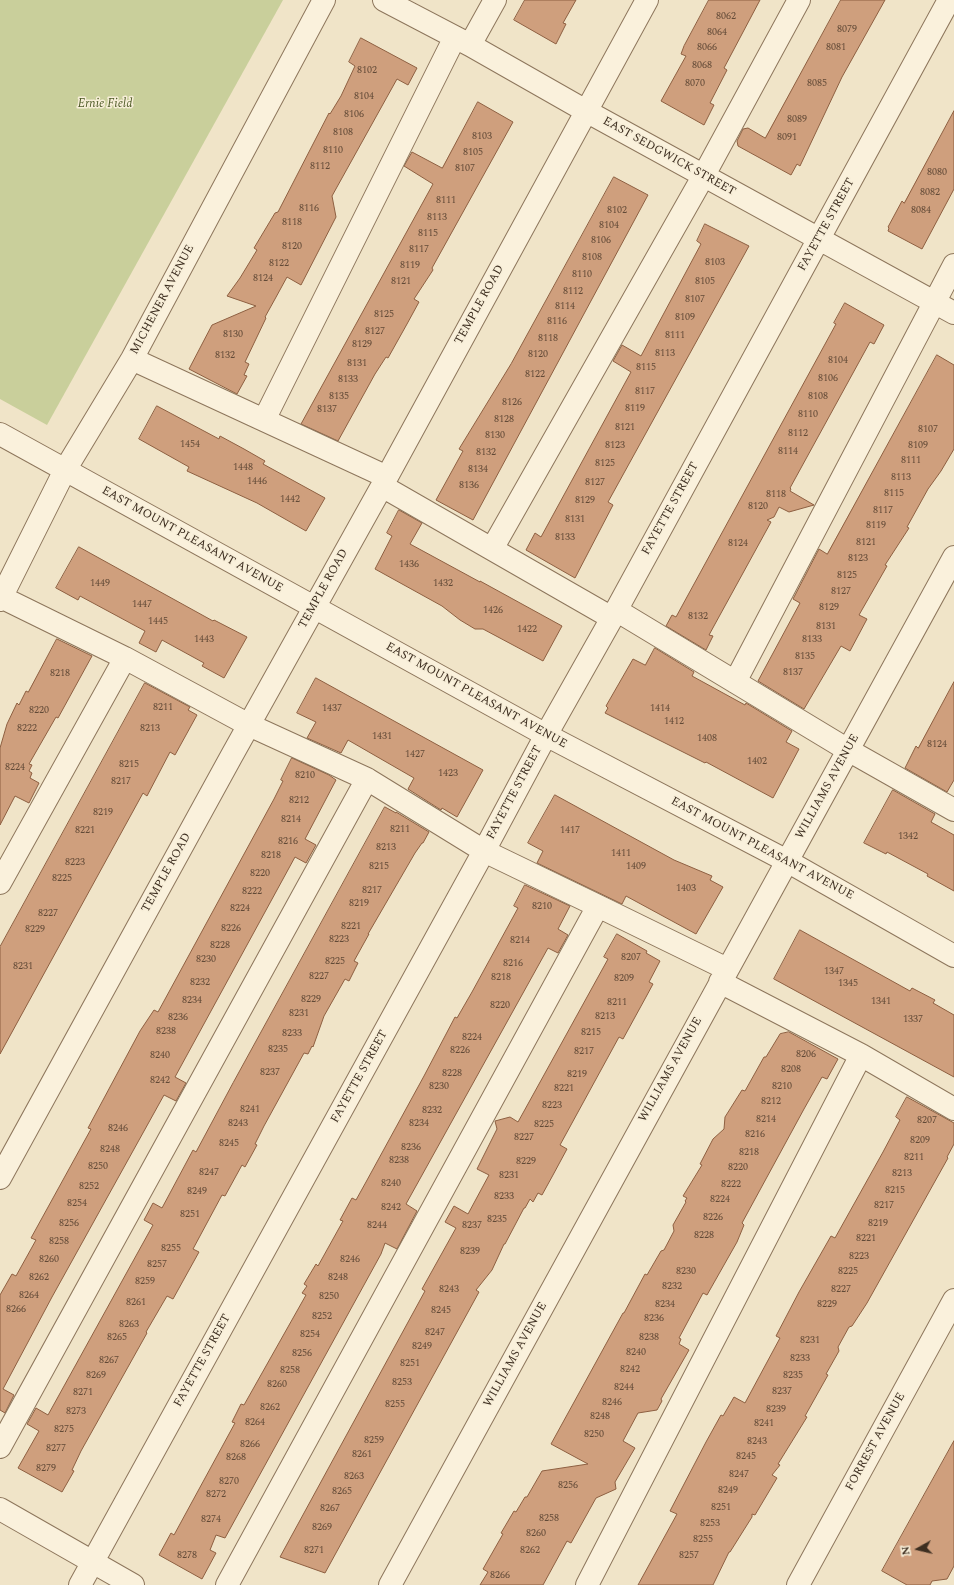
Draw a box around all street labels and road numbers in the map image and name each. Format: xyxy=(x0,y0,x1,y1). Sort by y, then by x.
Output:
street label: EAST SEDGWICK STREET xyxy=(600,114,738,200)
street label: FAYETTE STREET xyxy=(795,176,859,274)
street label: MICHENER AVENUE xyxy=(128,243,198,357)
street label: TEMPLE ROAD xyxy=(452,263,508,347)
street label: FAYETTE STREET xyxy=(639,460,703,558)
street label: EAST MOUNT PLEASANT AVENUE xyxy=(99,484,285,596)
street label: TEMPLE ROAD xyxy=(296,547,352,631)
street label: EAST MOUNT PLEASANT AVENUE xyxy=(383,640,569,752)
street label: WILLIAMS AVENUE xyxy=(793,732,863,842)
street label: FAYETTE STREET xyxy=(484,744,546,842)
street label: EAST MOUNT PLEASANT AVENUE xyxy=(668,794,856,904)
street label: TEMPLE ROAD xyxy=(139,831,195,915)
street label: WILLIAMS AVENUE xyxy=(636,1015,706,1125)
street label: FAYETTE STREET xyxy=(328,1028,392,1126)
street label: WILLIAMS AVENUE xyxy=(481,1300,551,1410)
street label: FAYETTE STREET xyxy=(171,1312,235,1410)
street label: FORREST AVENUE xyxy=(843,1390,909,1494)

